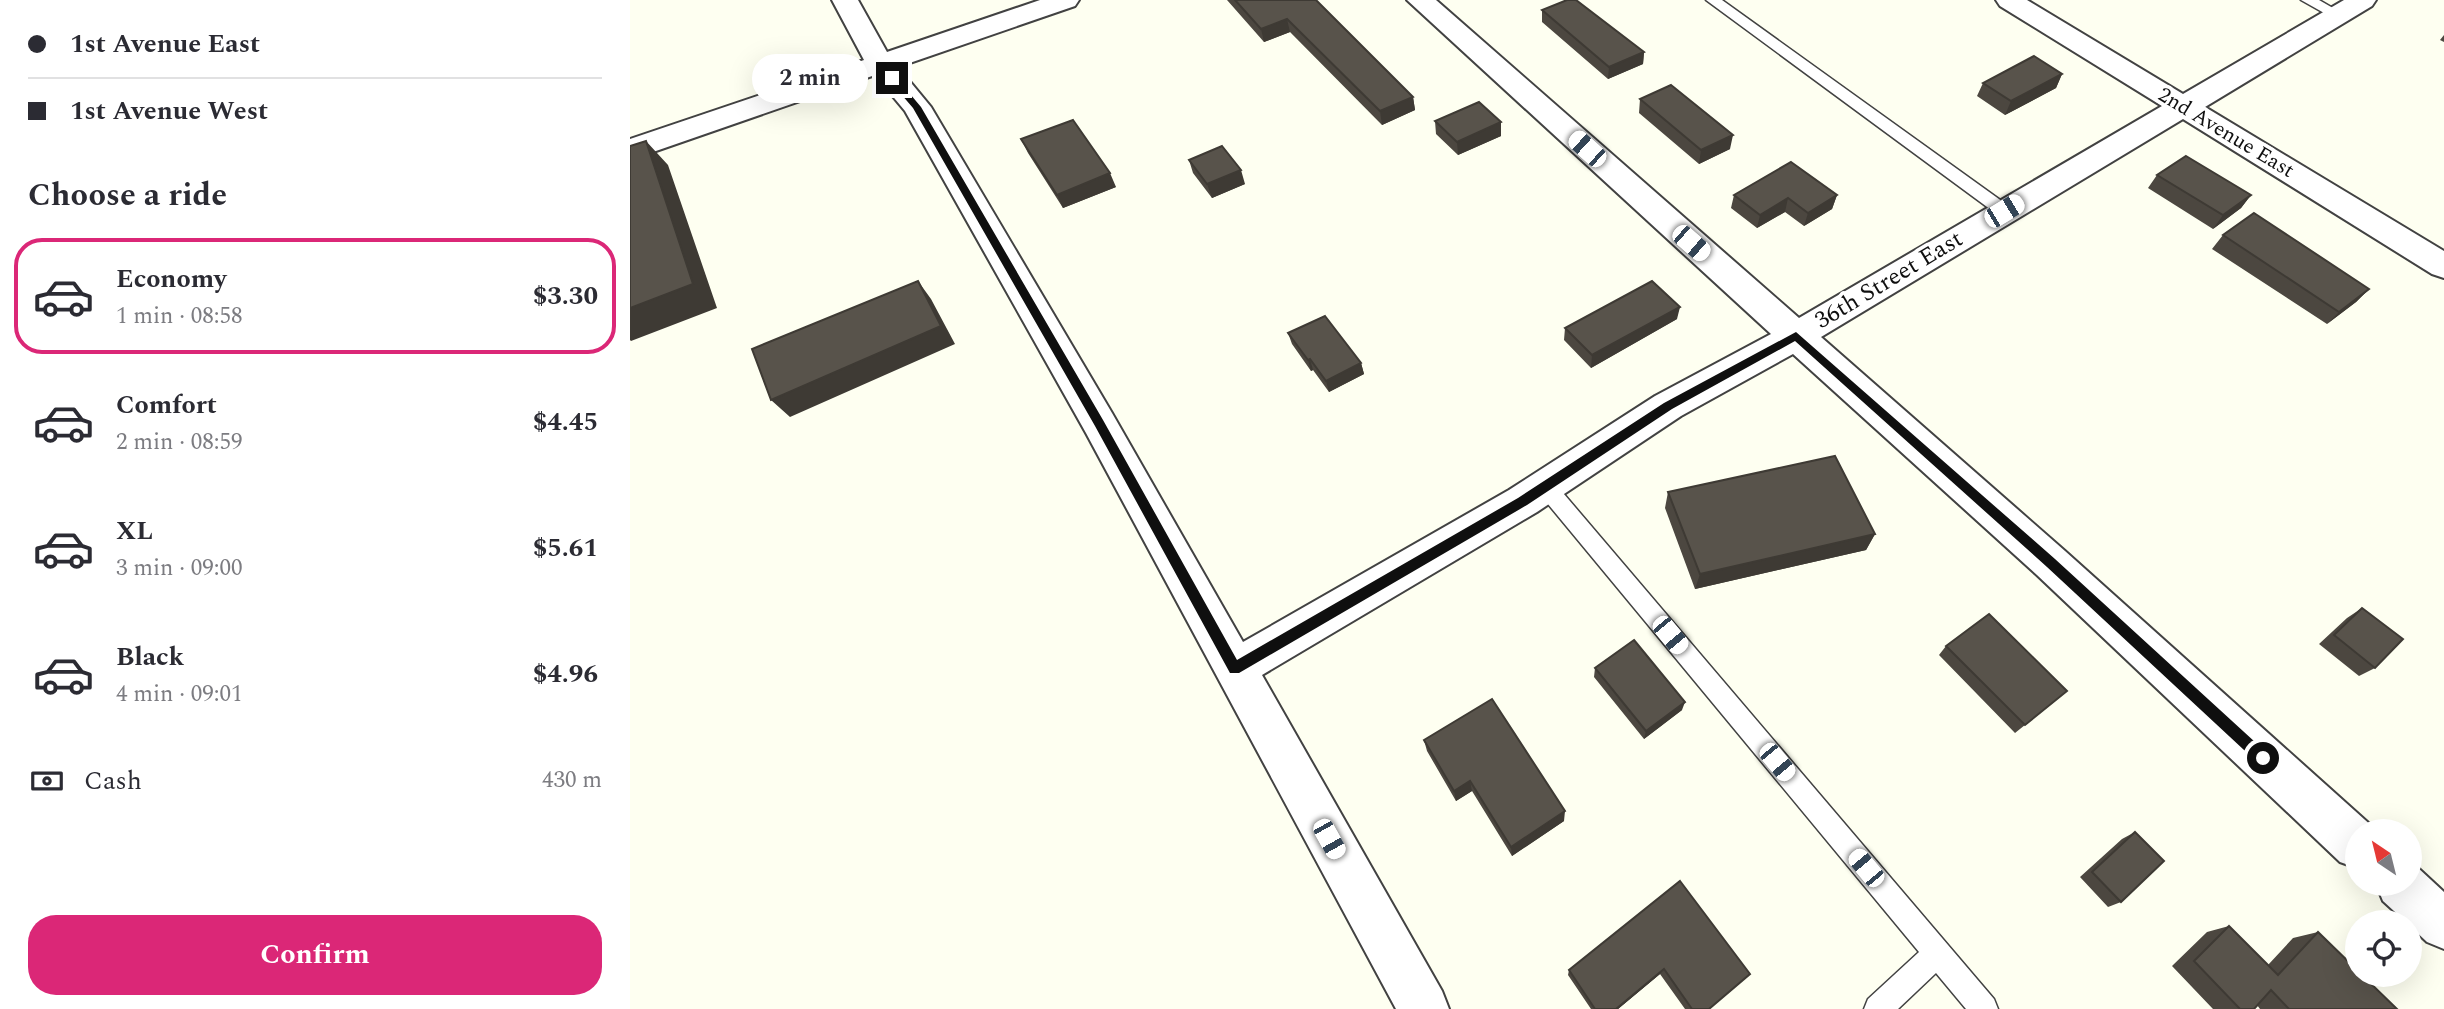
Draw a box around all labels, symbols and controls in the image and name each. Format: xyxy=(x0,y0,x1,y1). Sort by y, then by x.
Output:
text: 1st Avenue East xyxy=(70,24,260,64)
callout: 2 min xyxy=(752,54,868,102)
text: 2 min xyxy=(779,61,841,96)
route end xyxy=(876,62,908,94)
street label: 2nd Avenue East xyxy=(2152,79,2300,187)
text: 1st Avenue West xyxy=(70,91,268,131)
car xyxy=(1565,127,1610,171)
text: Choose a ride xyxy=(28,171,227,220)
car xyxy=(1981,191,2028,231)
car xyxy=(1669,221,1714,265)
street label: 36th Street East xyxy=(1808,221,1970,339)
text: Economy xyxy=(116,259,226,299)
icon: car xyxy=(32,265,95,328)
text: $3.30 xyxy=(533,276,598,316)
text: 1 min · 08:58 xyxy=(116,299,243,334)
text: Comfort xyxy=(116,385,217,425)
icon: car xyxy=(32,391,95,454)
text: $4.45 xyxy=(533,402,598,442)
text: 2 min · 08:59 xyxy=(116,425,243,460)
text: XL xyxy=(116,511,153,551)
icon: car xyxy=(32,517,95,580)
text: $5.61 xyxy=(533,528,598,568)
text: 3 min · 09:00 xyxy=(116,551,243,586)
car xyxy=(1649,612,1692,658)
text: Black xyxy=(116,637,184,677)
icon: car xyxy=(32,643,95,706)
text: $4.96 xyxy=(533,654,598,694)
text: 4 min · 09:01 xyxy=(116,677,243,712)
car xyxy=(1756,739,1799,785)
route start xyxy=(2247,742,2279,774)
text: Cash xyxy=(84,761,142,801)
icon: cash xyxy=(28,762,66,800)
text: 430 m xyxy=(542,763,602,798)
car xyxy=(1310,816,1349,862)
north arrow xyxy=(2345,819,2422,896)
map controls xyxy=(2345,819,2422,987)
car xyxy=(1845,845,1888,891)
button: locate xyxy=(2345,910,2422,987)
button: Confirm xyxy=(28,915,602,995)

